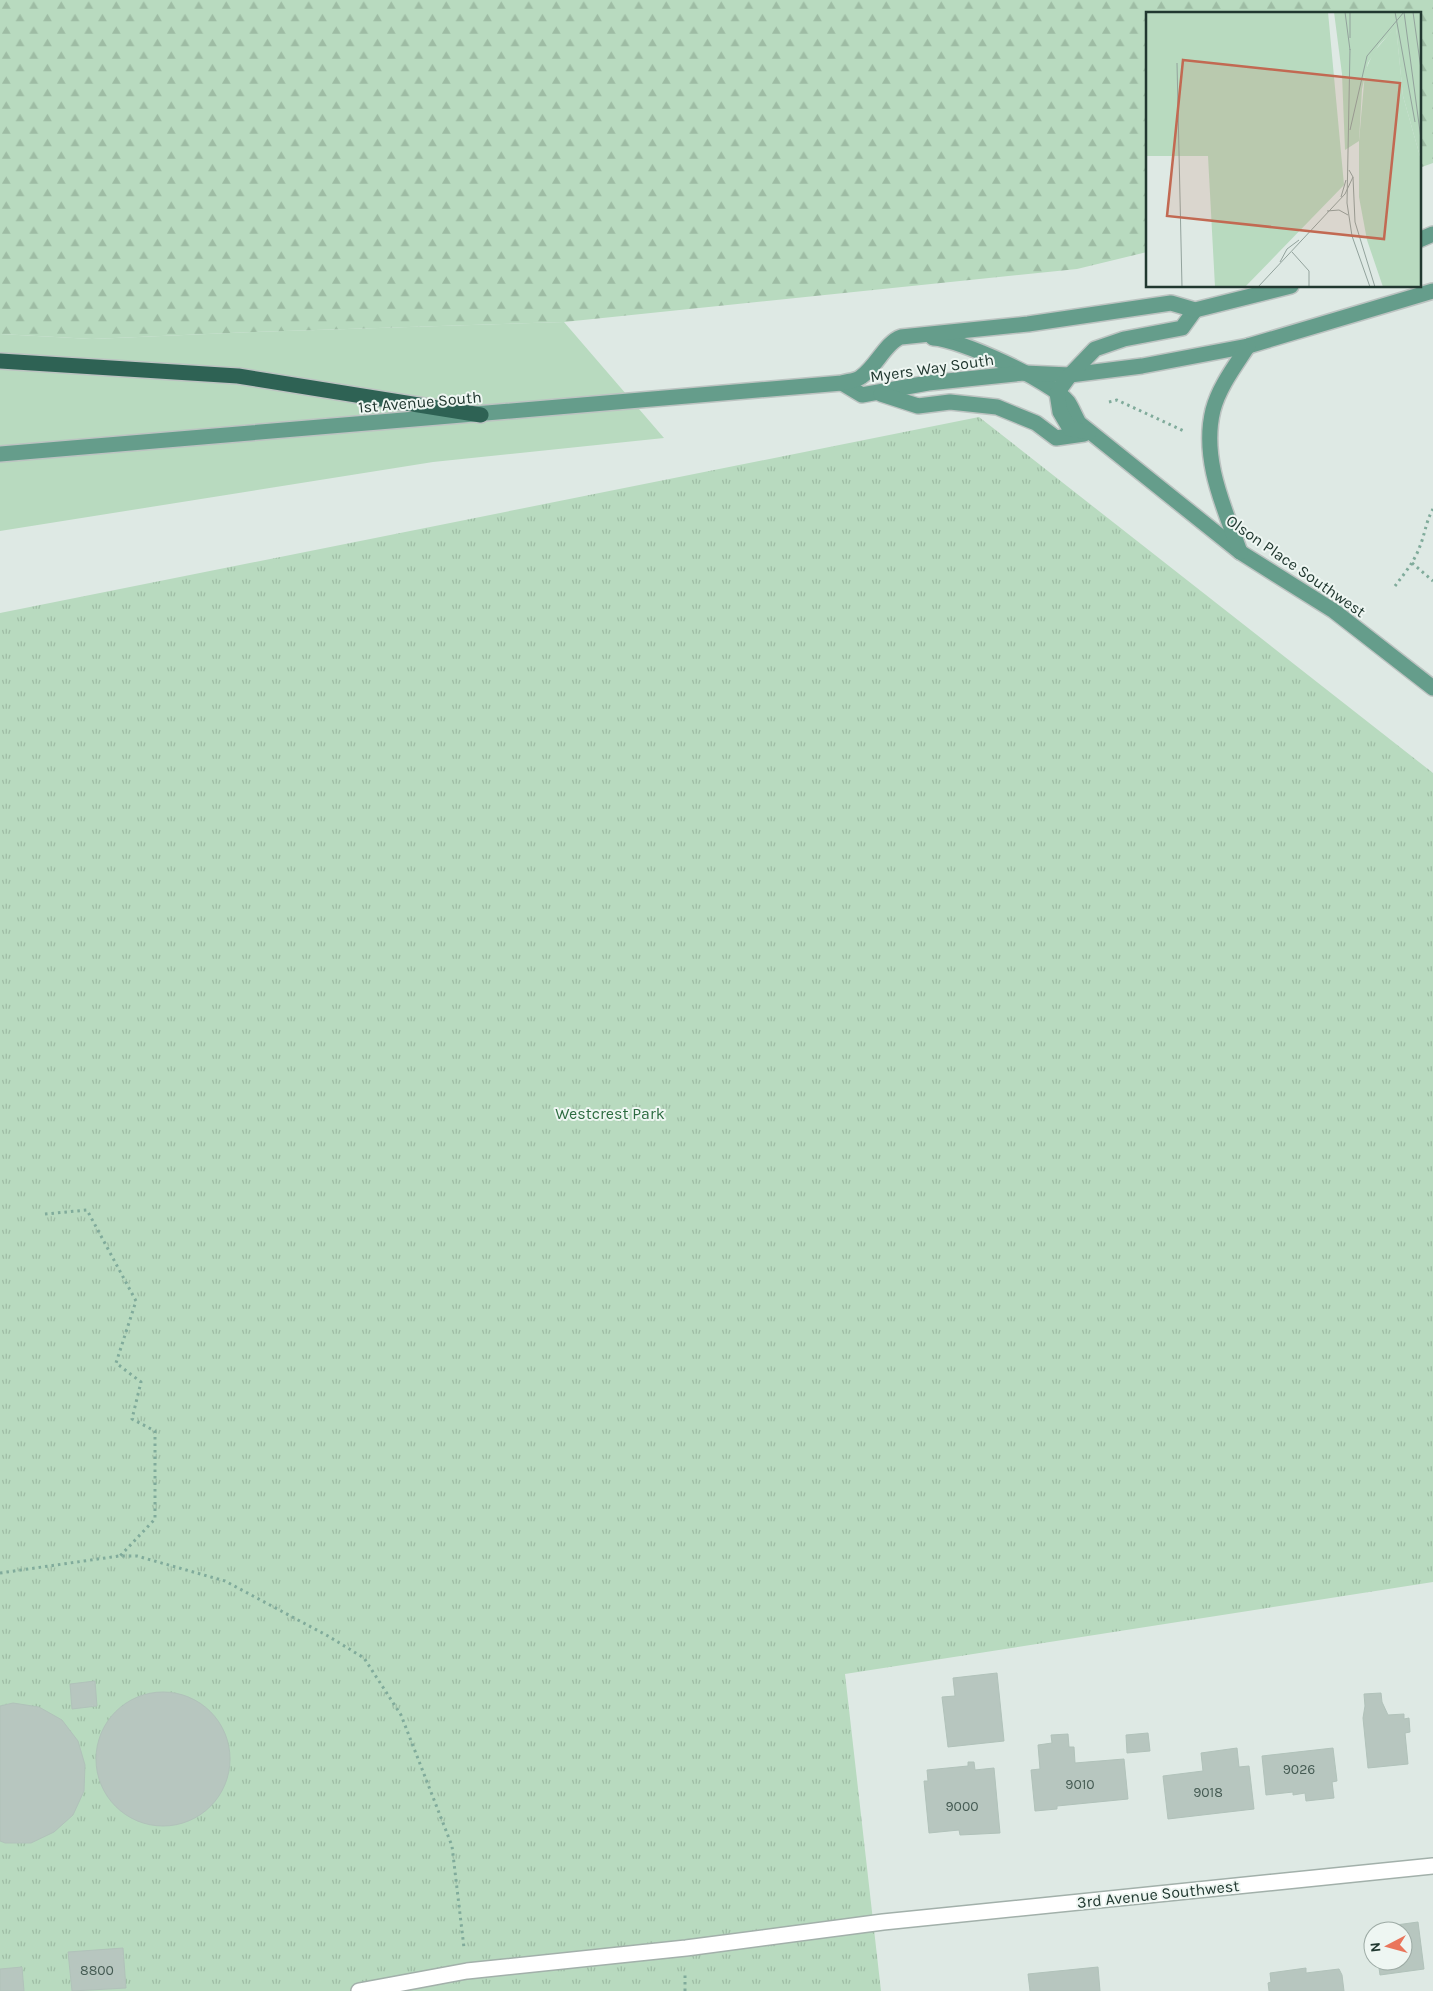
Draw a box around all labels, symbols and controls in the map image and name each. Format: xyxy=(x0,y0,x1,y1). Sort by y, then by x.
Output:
inset map xyxy=(1146,12,1420,288)
street label: Myers Way South xyxy=(869,350,995,386)
street label: 1st Avenue South xyxy=(358,387,482,417)
street label: Olson Place Southwest xyxy=(1223,511,1369,621)
park label: Westcrest Park xyxy=(555,1104,665,1123)
house number: 9026 xyxy=(1283,1761,1315,1778)
house number: 9010 xyxy=(1065,1776,1095,1793)
house number: 9018 xyxy=(1193,1784,1223,1801)
house number: 9000 xyxy=(945,1798,979,1815)
street label: 3rd Avenue Southwest xyxy=(1076,1876,1240,1912)
north arrow xyxy=(1363,1921,1413,1971)
text: N xyxy=(1367,1941,1385,1953)
house number: 8800 xyxy=(80,1962,114,1979)

